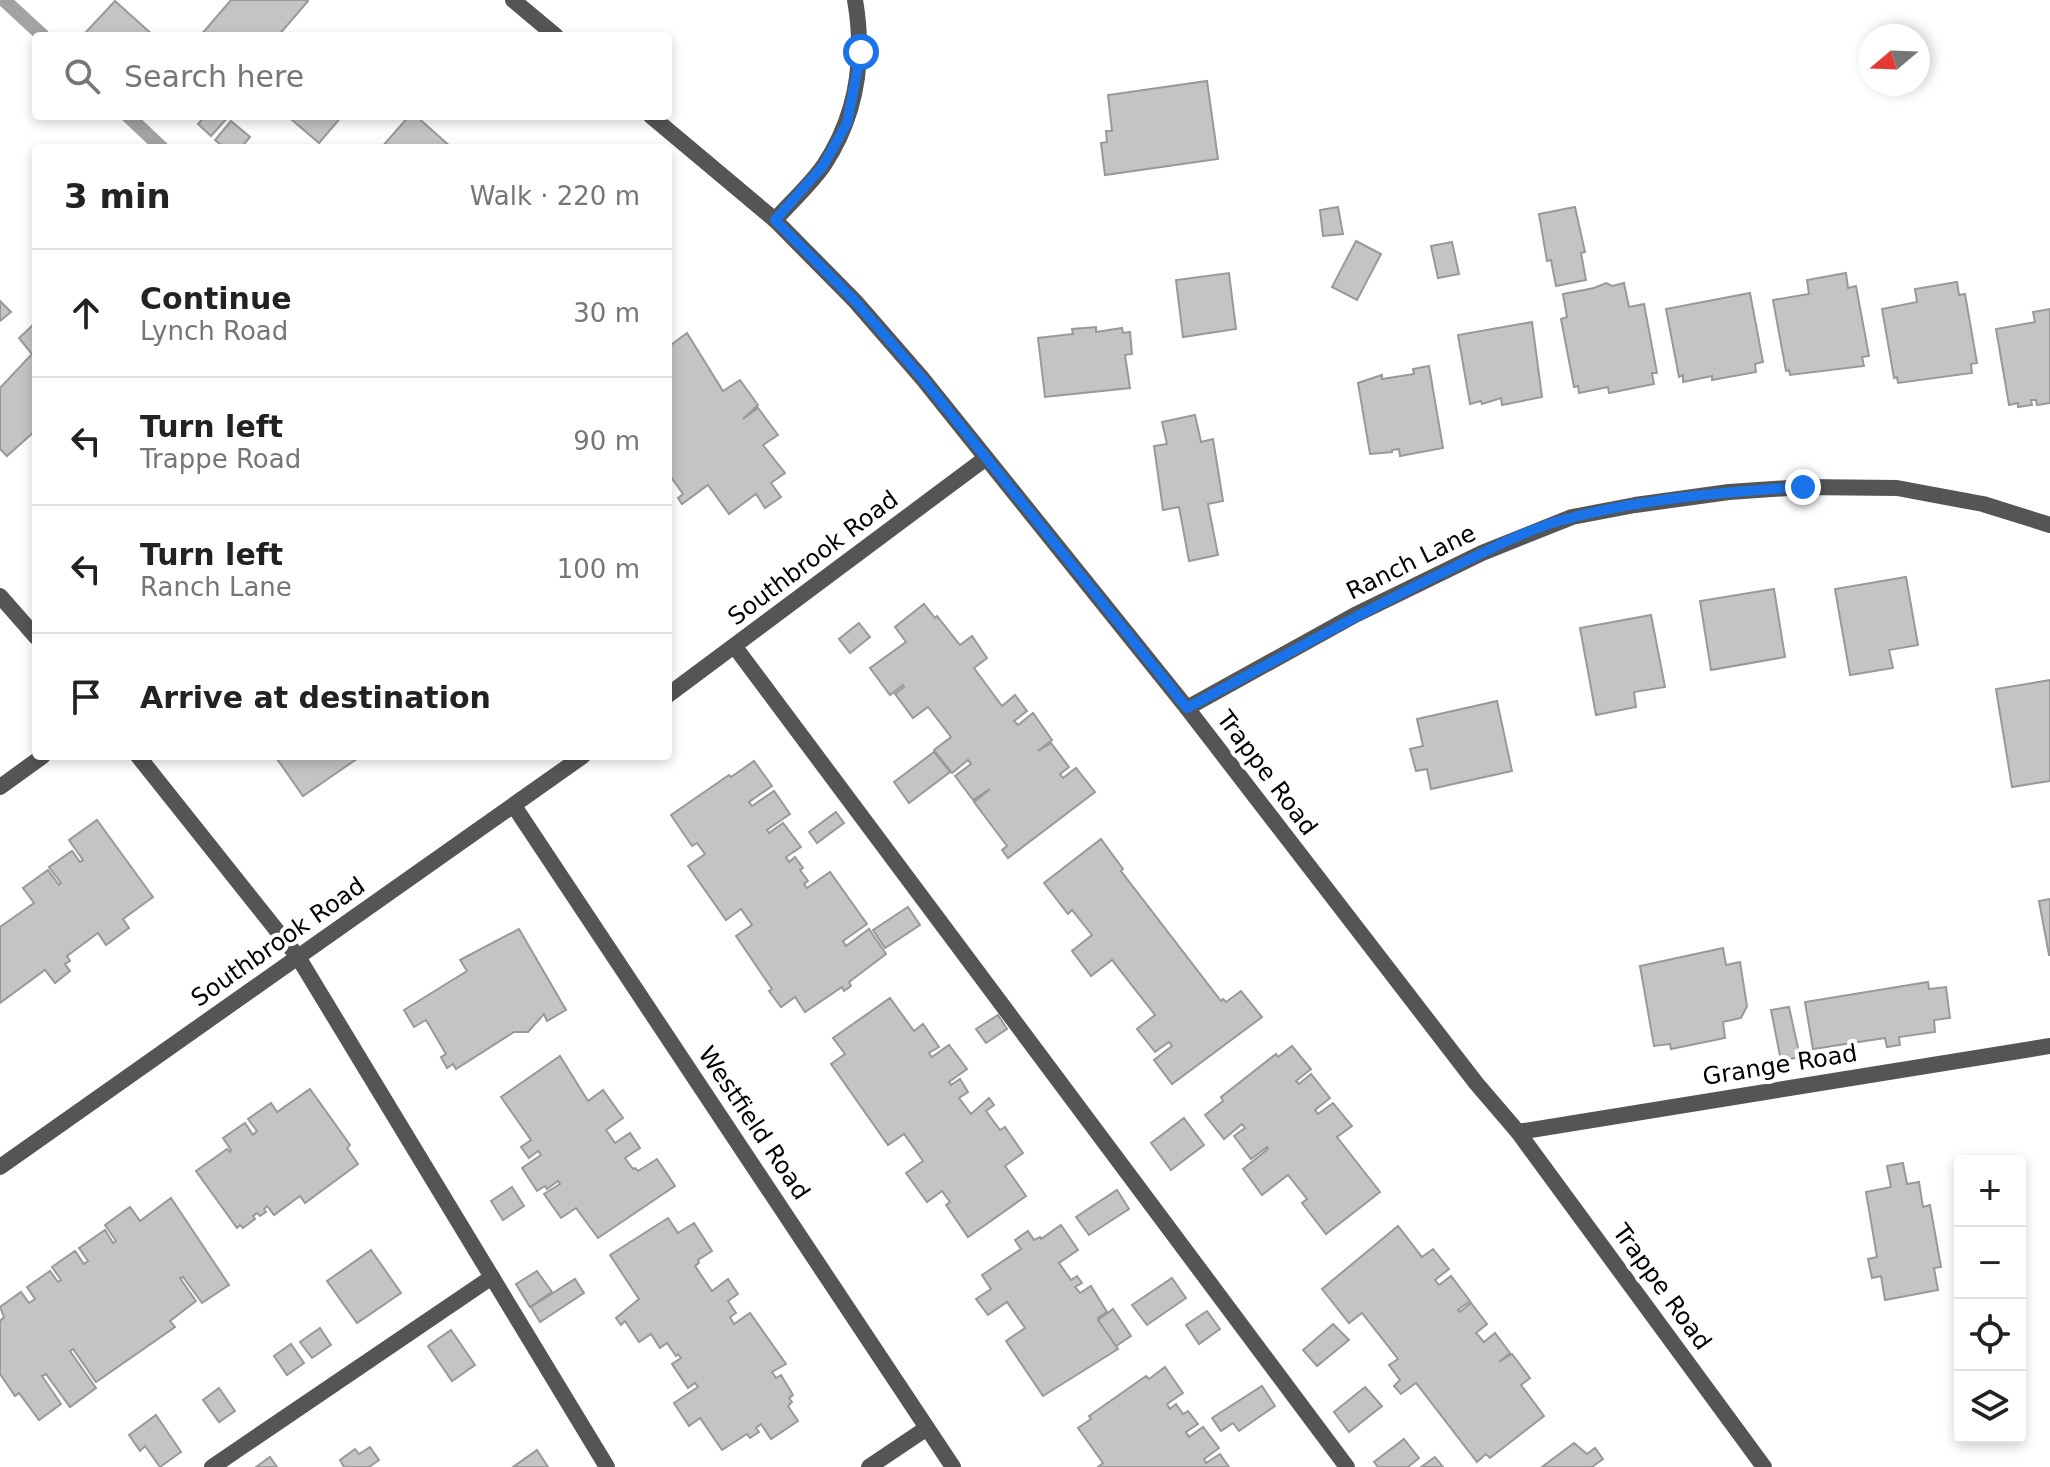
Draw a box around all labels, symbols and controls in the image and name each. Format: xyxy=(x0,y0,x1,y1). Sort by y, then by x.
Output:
north arrow xyxy=(1858,24,1930,96)
search box xyxy=(32,32,672,120)
route start xyxy=(843,34,879,70)
icon: search xyxy=(60,54,104,98)
text: Search here xyxy=(124,59,304,94)
text: 3 min xyxy=(64,176,171,216)
text: Walk · 220 m xyxy=(470,181,640,211)
text: Continue xyxy=(140,281,292,316)
icon: ahead xyxy=(64,291,108,335)
text: 30 m xyxy=(573,298,640,328)
text: Lynch Road xyxy=(140,316,288,346)
text: Turn left xyxy=(140,409,283,444)
icon: left xyxy=(64,419,108,463)
text: 90 m xyxy=(573,426,640,456)
text: Trappe Road xyxy=(140,444,301,474)
route end xyxy=(1785,469,1821,505)
street label: Southbrook Road xyxy=(723,485,903,631)
street label: Ranch Lane xyxy=(1342,519,1480,605)
text: Turn left xyxy=(140,537,283,572)
icon: left xyxy=(64,547,108,591)
text: 100 m xyxy=(557,554,640,584)
text: Ranch Lane xyxy=(140,572,292,602)
icon: arrive xyxy=(64,675,108,719)
text: Arrive at destination xyxy=(140,680,491,715)
street label: Trappe Road xyxy=(1210,704,1323,841)
street label: Southbrook Road xyxy=(186,872,370,1012)
street label: Grange Road xyxy=(1701,1039,1859,1091)
street label: Westfield Road xyxy=(692,1041,816,1205)
map controls xyxy=(1954,1155,2026,1443)
button: + xyxy=(1954,1155,2026,1227)
street label: Trappe Road xyxy=(1606,1218,1717,1355)
button: − xyxy=(1954,1227,2026,1299)
button: locate xyxy=(1954,1299,2026,1371)
button: layers xyxy=(1954,1371,2026,1443)

